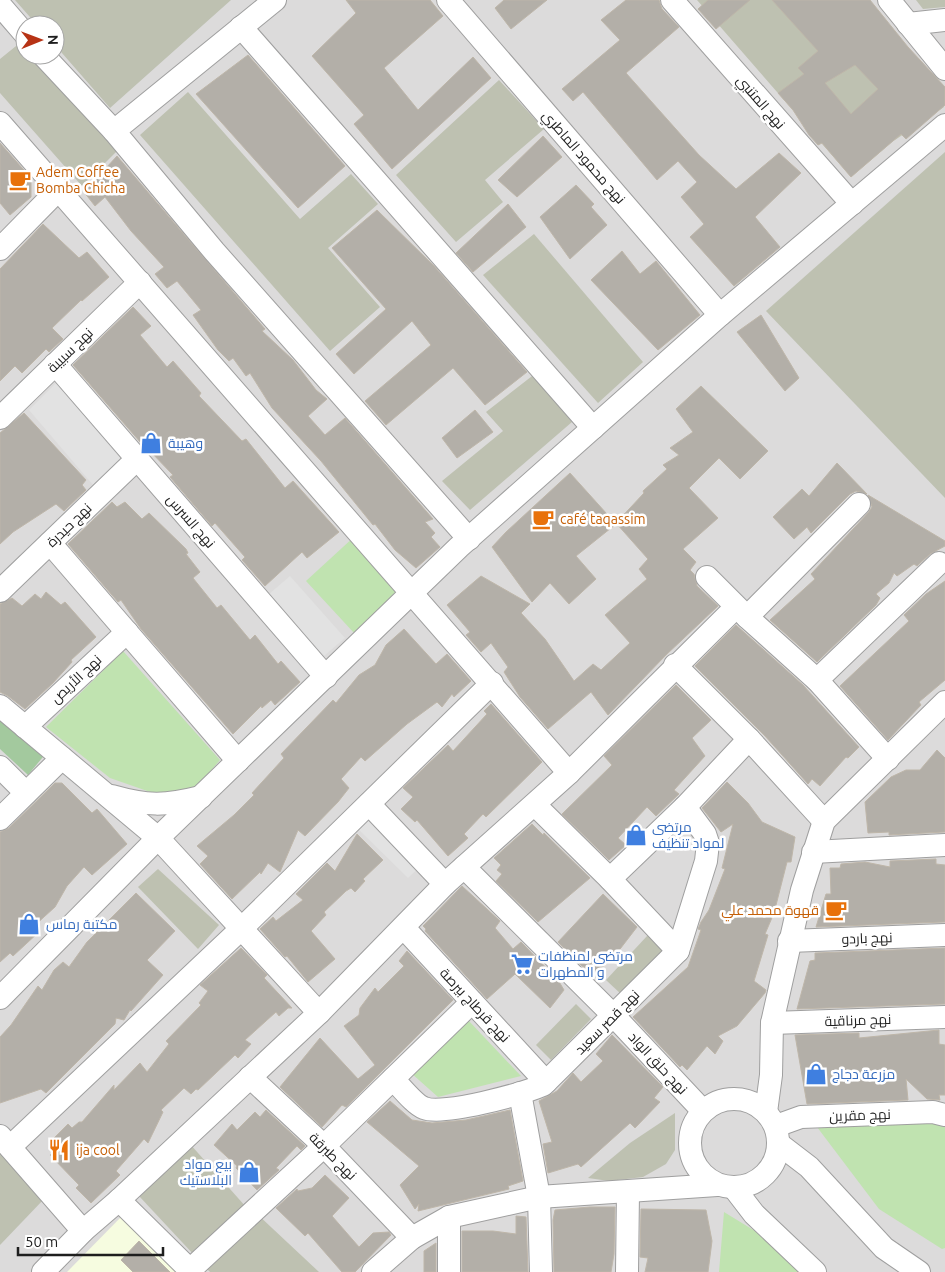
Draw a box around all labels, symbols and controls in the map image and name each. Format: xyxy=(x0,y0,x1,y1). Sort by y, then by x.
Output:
north arrow xyxy=(15,15,65,65)
text: N xyxy=(45,34,61,45)
street label: نهج المتنبي xyxy=(730,72,789,135)
street label: نهج محمود الماطري xyxy=(536,107,629,210)
place label: Adem Coffee Bomba Chicha xyxy=(36,164,125,196)
cafe icon: Adem Coffee Bomba Chicha xyxy=(7,167,33,193)
street label: نهج سبيبة xyxy=(44,324,97,376)
shop icon: وهيبة xyxy=(138,430,164,456)
place label: وهيبة xyxy=(168,435,203,451)
street label: نهج السرس xyxy=(163,491,219,552)
street label: نهج حيدرة xyxy=(43,500,95,551)
cafe icon: café taqassim xyxy=(530,506,556,532)
place label: café taqassim xyxy=(560,511,646,527)
street label: نهج الأريص xyxy=(47,652,105,707)
place label: مرتضى لمواد تنظيف xyxy=(652,819,724,851)
shop icon: مرتضى لمواد تنظيف xyxy=(623,822,649,848)
cafe icon: قهوة محمد علي xyxy=(823,897,849,923)
place label: قهوة محمد علي xyxy=(721,902,819,922)
shop icon: مكتبة رماس xyxy=(16,911,42,937)
place label: مكتبة رماس xyxy=(46,916,117,932)
street label: نهج باردو xyxy=(841,929,893,948)
place label: مرتضى لمنظفات و المطهرات xyxy=(538,948,633,980)
supermarket icon: مرتضى لمنظفات و المطهرات xyxy=(509,951,535,977)
street label: نهج قرطاج بيرصة xyxy=(436,965,513,1046)
street label: نهج قصر سعيد xyxy=(571,986,643,1058)
street label: نهج مرناقية xyxy=(824,1011,892,1030)
street label: نهج حلق الواد xyxy=(624,1029,691,1098)
shop icon: مزرعة دجاج xyxy=(803,1061,829,1087)
place label: مزرعة دجاج xyxy=(832,1066,895,1083)
street label: نهج مقرين xyxy=(829,1106,891,1125)
street label: نهج طبرقة xyxy=(305,1129,360,1184)
restaurant icon: ija cool xyxy=(46,1137,72,1163)
place label: ija cool xyxy=(76,1142,120,1158)
place label: بيع مواد البلاستيك xyxy=(180,1156,232,1188)
shop icon: بيع مواد البلاستيك xyxy=(236,1159,262,1185)
scale bar xyxy=(18,1224,162,1256)
text: 50 m xyxy=(25,1233,58,1250)

